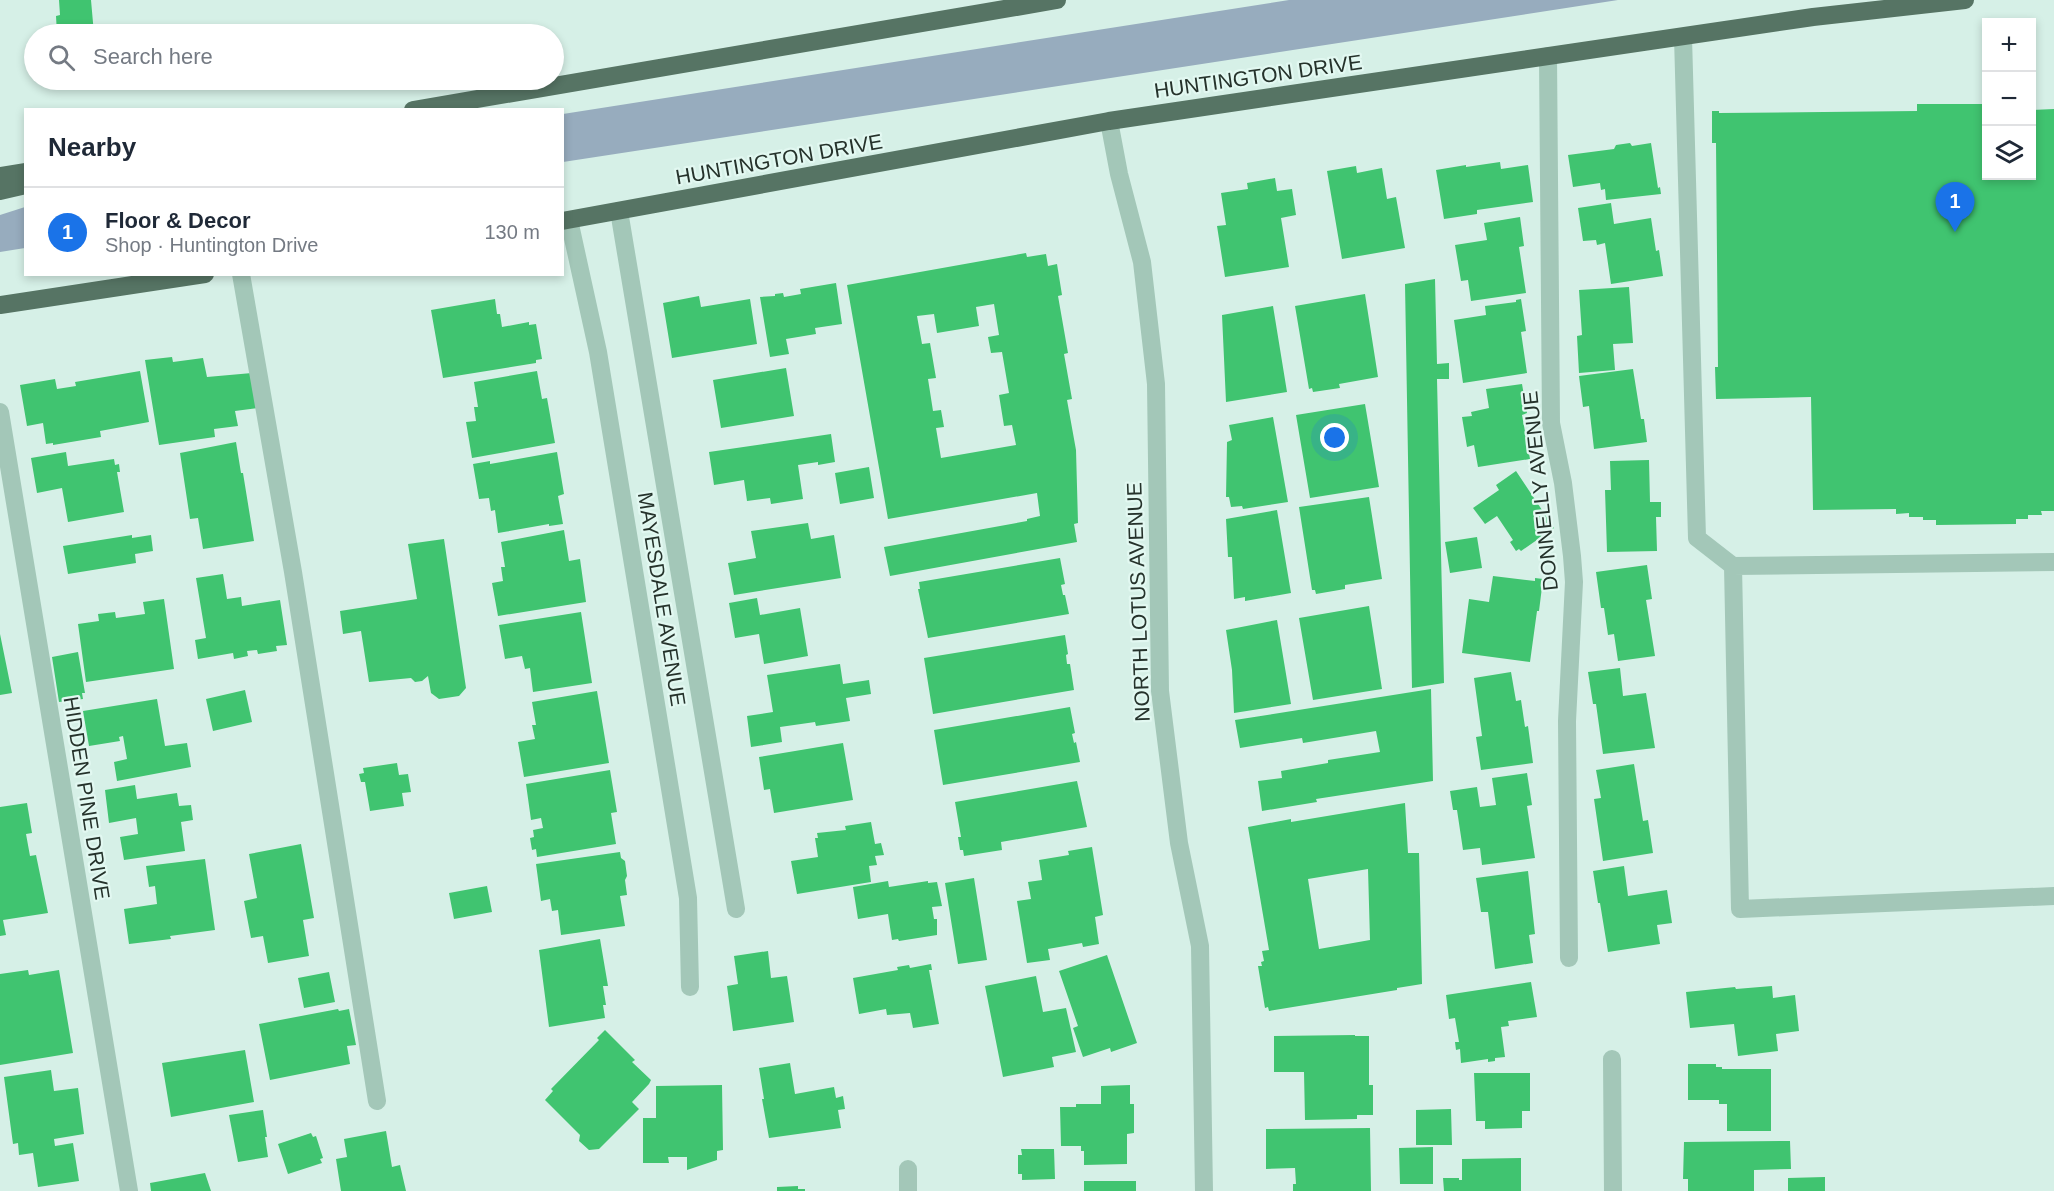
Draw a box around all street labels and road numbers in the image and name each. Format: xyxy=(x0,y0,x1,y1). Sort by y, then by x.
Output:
street label: HUNTINGTON DRIVE xyxy=(1153,50,1363,102)
street label: HUNTINGTON DRIVE xyxy=(674,129,884,189)
street label: DONNELLY AVENUE xyxy=(1518,390,1562,592)
street label: NORTH LOTUS AVENUE xyxy=(1122,482,1154,722)
street label: MAYESDALE AVENUE xyxy=(634,490,690,708)
street label: HIDDEN PINE DRIVE xyxy=(60,695,114,901)

